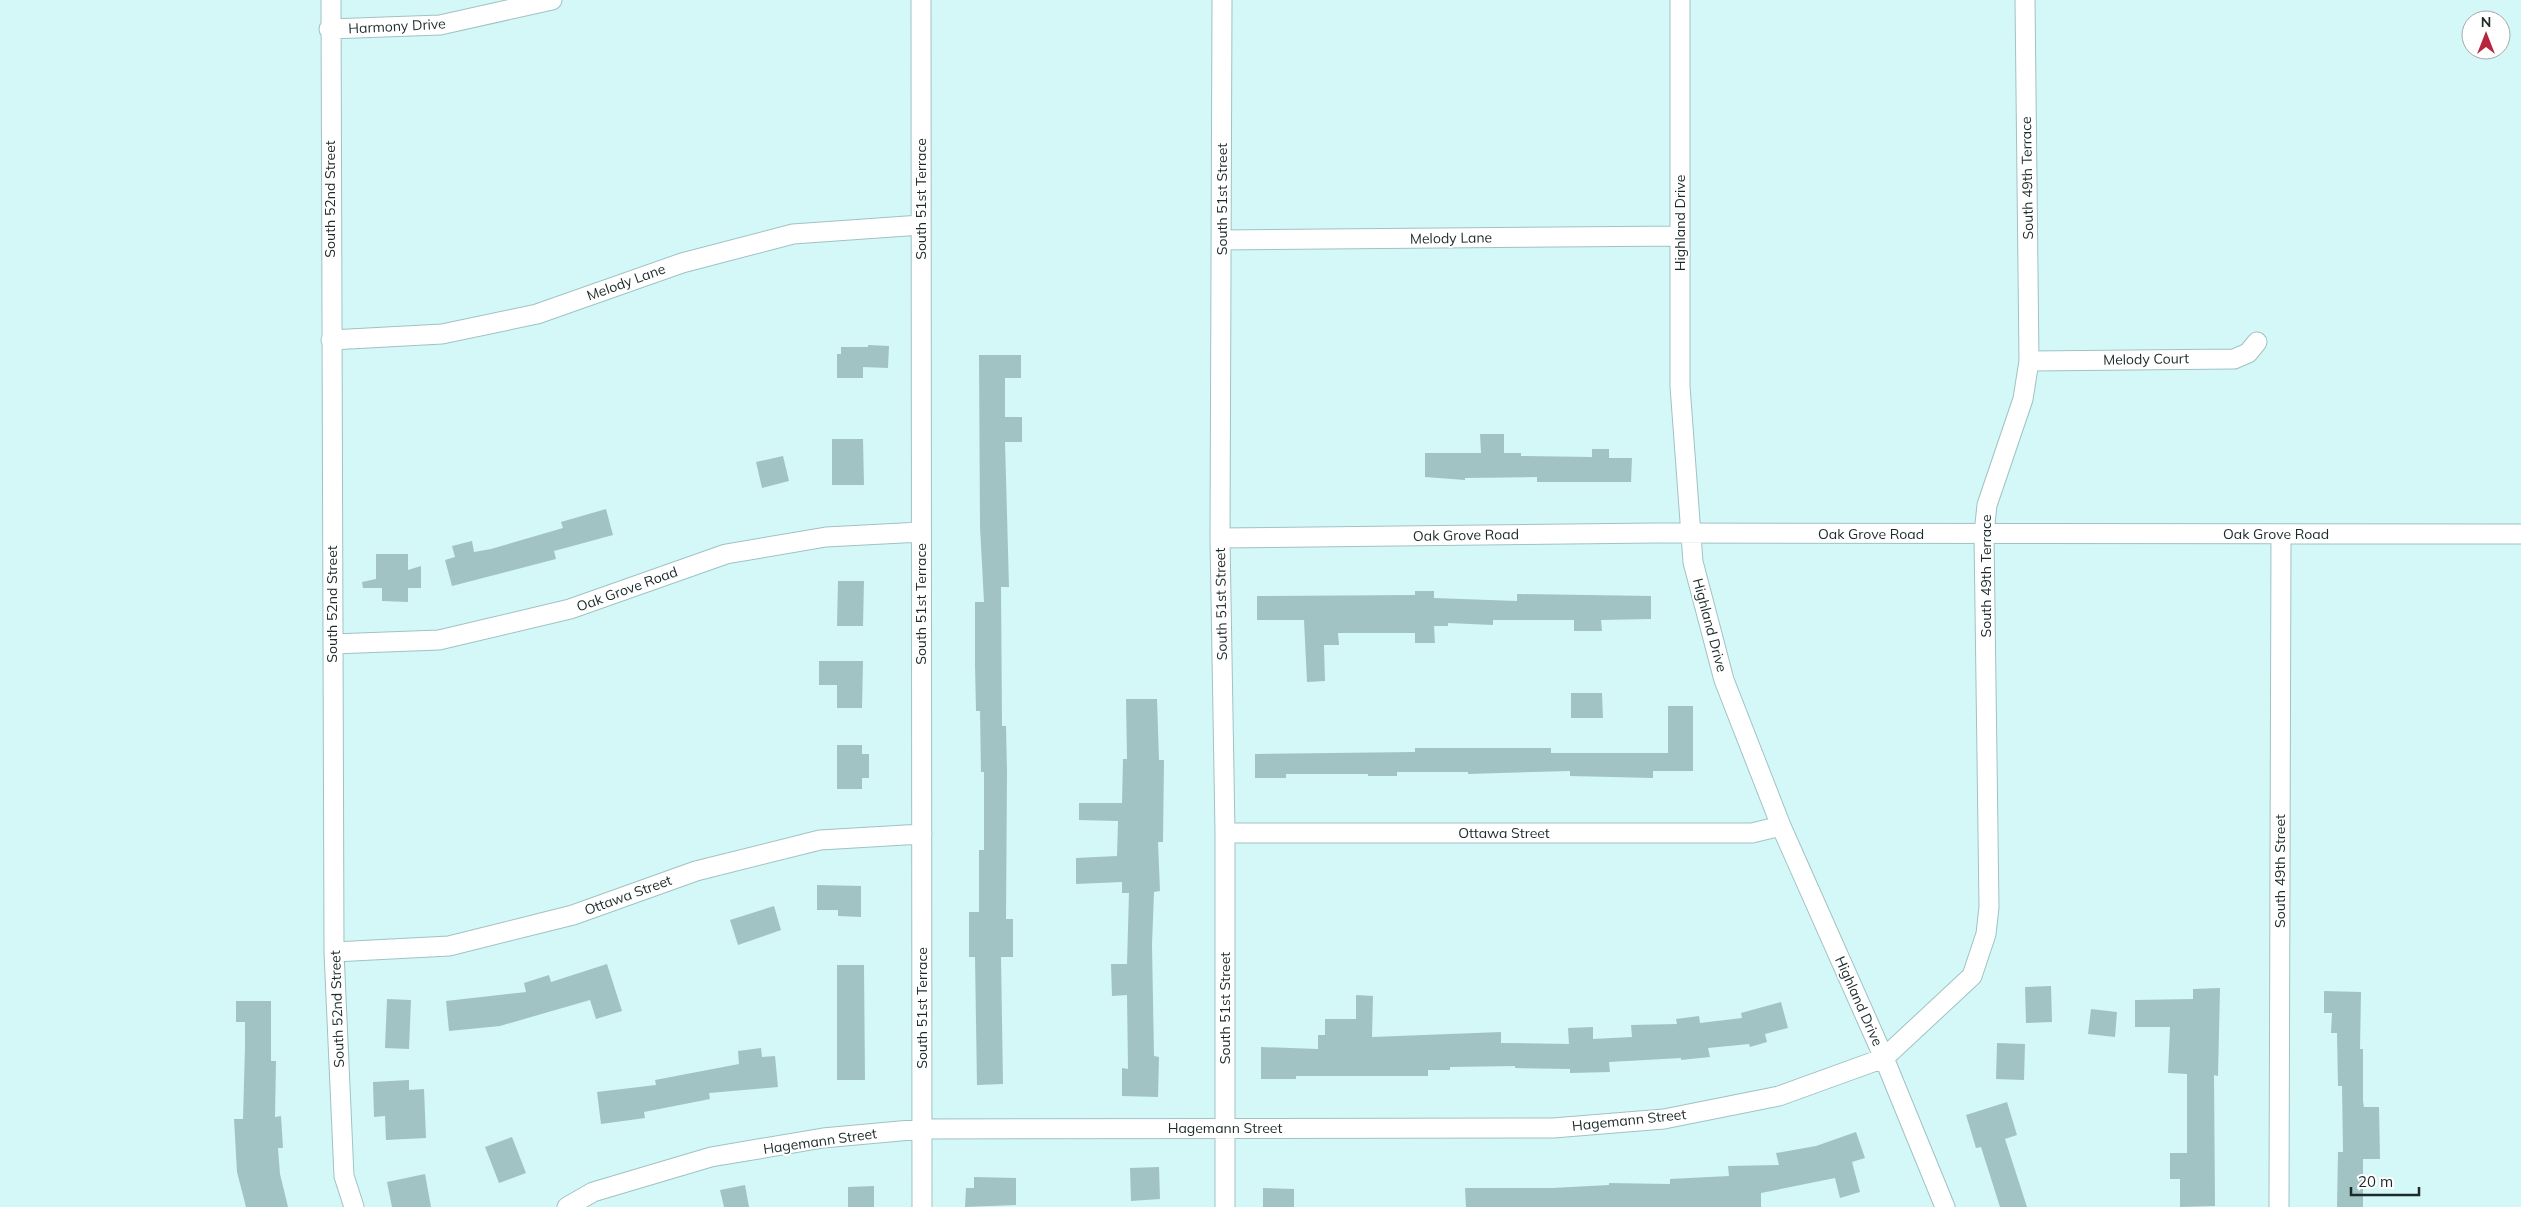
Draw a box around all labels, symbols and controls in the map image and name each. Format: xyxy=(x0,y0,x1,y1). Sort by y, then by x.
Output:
north arrow xyxy=(2461,10,2511,60)
text: N xyxy=(2481,13,2491,31)
street label: Harmony Drive xyxy=(348,14,446,38)
street label: South 49th Terrace xyxy=(2017,116,2037,240)
street label: South 51st Terrace xyxy=(912,138,930,260)
street label: South 52nd Street xyxy=(321,140,339,258)
street label: South 51st Street xyxy=(1213,143,1231,255)
street label: Highland Drive xyxy=(1671,175,1689,271)
street label: Melody Lane xyxy=(1410,228,1492,248)
street label: Melody Lane xyxy=(584,259,668,305)
street label: Melody Court xyxy=(2103,349,2189,369)
street label: South 49th Terrace xyxy=(1977,514,1995,638)
street label: Oak Grove Road xyxy=(1413,525,1519,545)
street label: Oak Grove Road xyxy=(1818,525,1924,543)
street label: Oak Grove Road xyxy=(2223,525,2329,543)
street label: South 51st Terrace xyxy=(912,543,930,665)
street label: South 52nd Street xyxy=(323,545,341,663)
street label: South 51st Street xyxy=(1211,548,1231,660)
street label: Oak Grove Road xyxy=(574,562,680,616)
street label: Highland Drive xyxy=(1689,576,1731,674)
street label: South 49th Street xyxy=(2271,814,2289,928)
street label: Ottawa Street xyxy=(1458,824,1550,842)
street label: Ottawa Street xyxy=(582,871,674,919)
street label: South 51st Terrace xyxy=(913,947,931,1069)
street label: South 52nd Street xyxy=(326,950,348,1068)
street label: South 51st Street xyxy=(1216,952,1234,1064)
street label: Highland Drive xyxy=(1831,953,1887,1049)
street label: Hagemann Street xyxy=(1571,1105,1687,1135)
street label: Hagemann Street xyxy=(1168,1119,1282,1137)
street label: Hagemann Street xyxy=(762,1124,878,1158)
scale bar xyxy=(2351,1164,2418,1196)
text: 20 m xyxy=(2358,1172,2393,1191)

